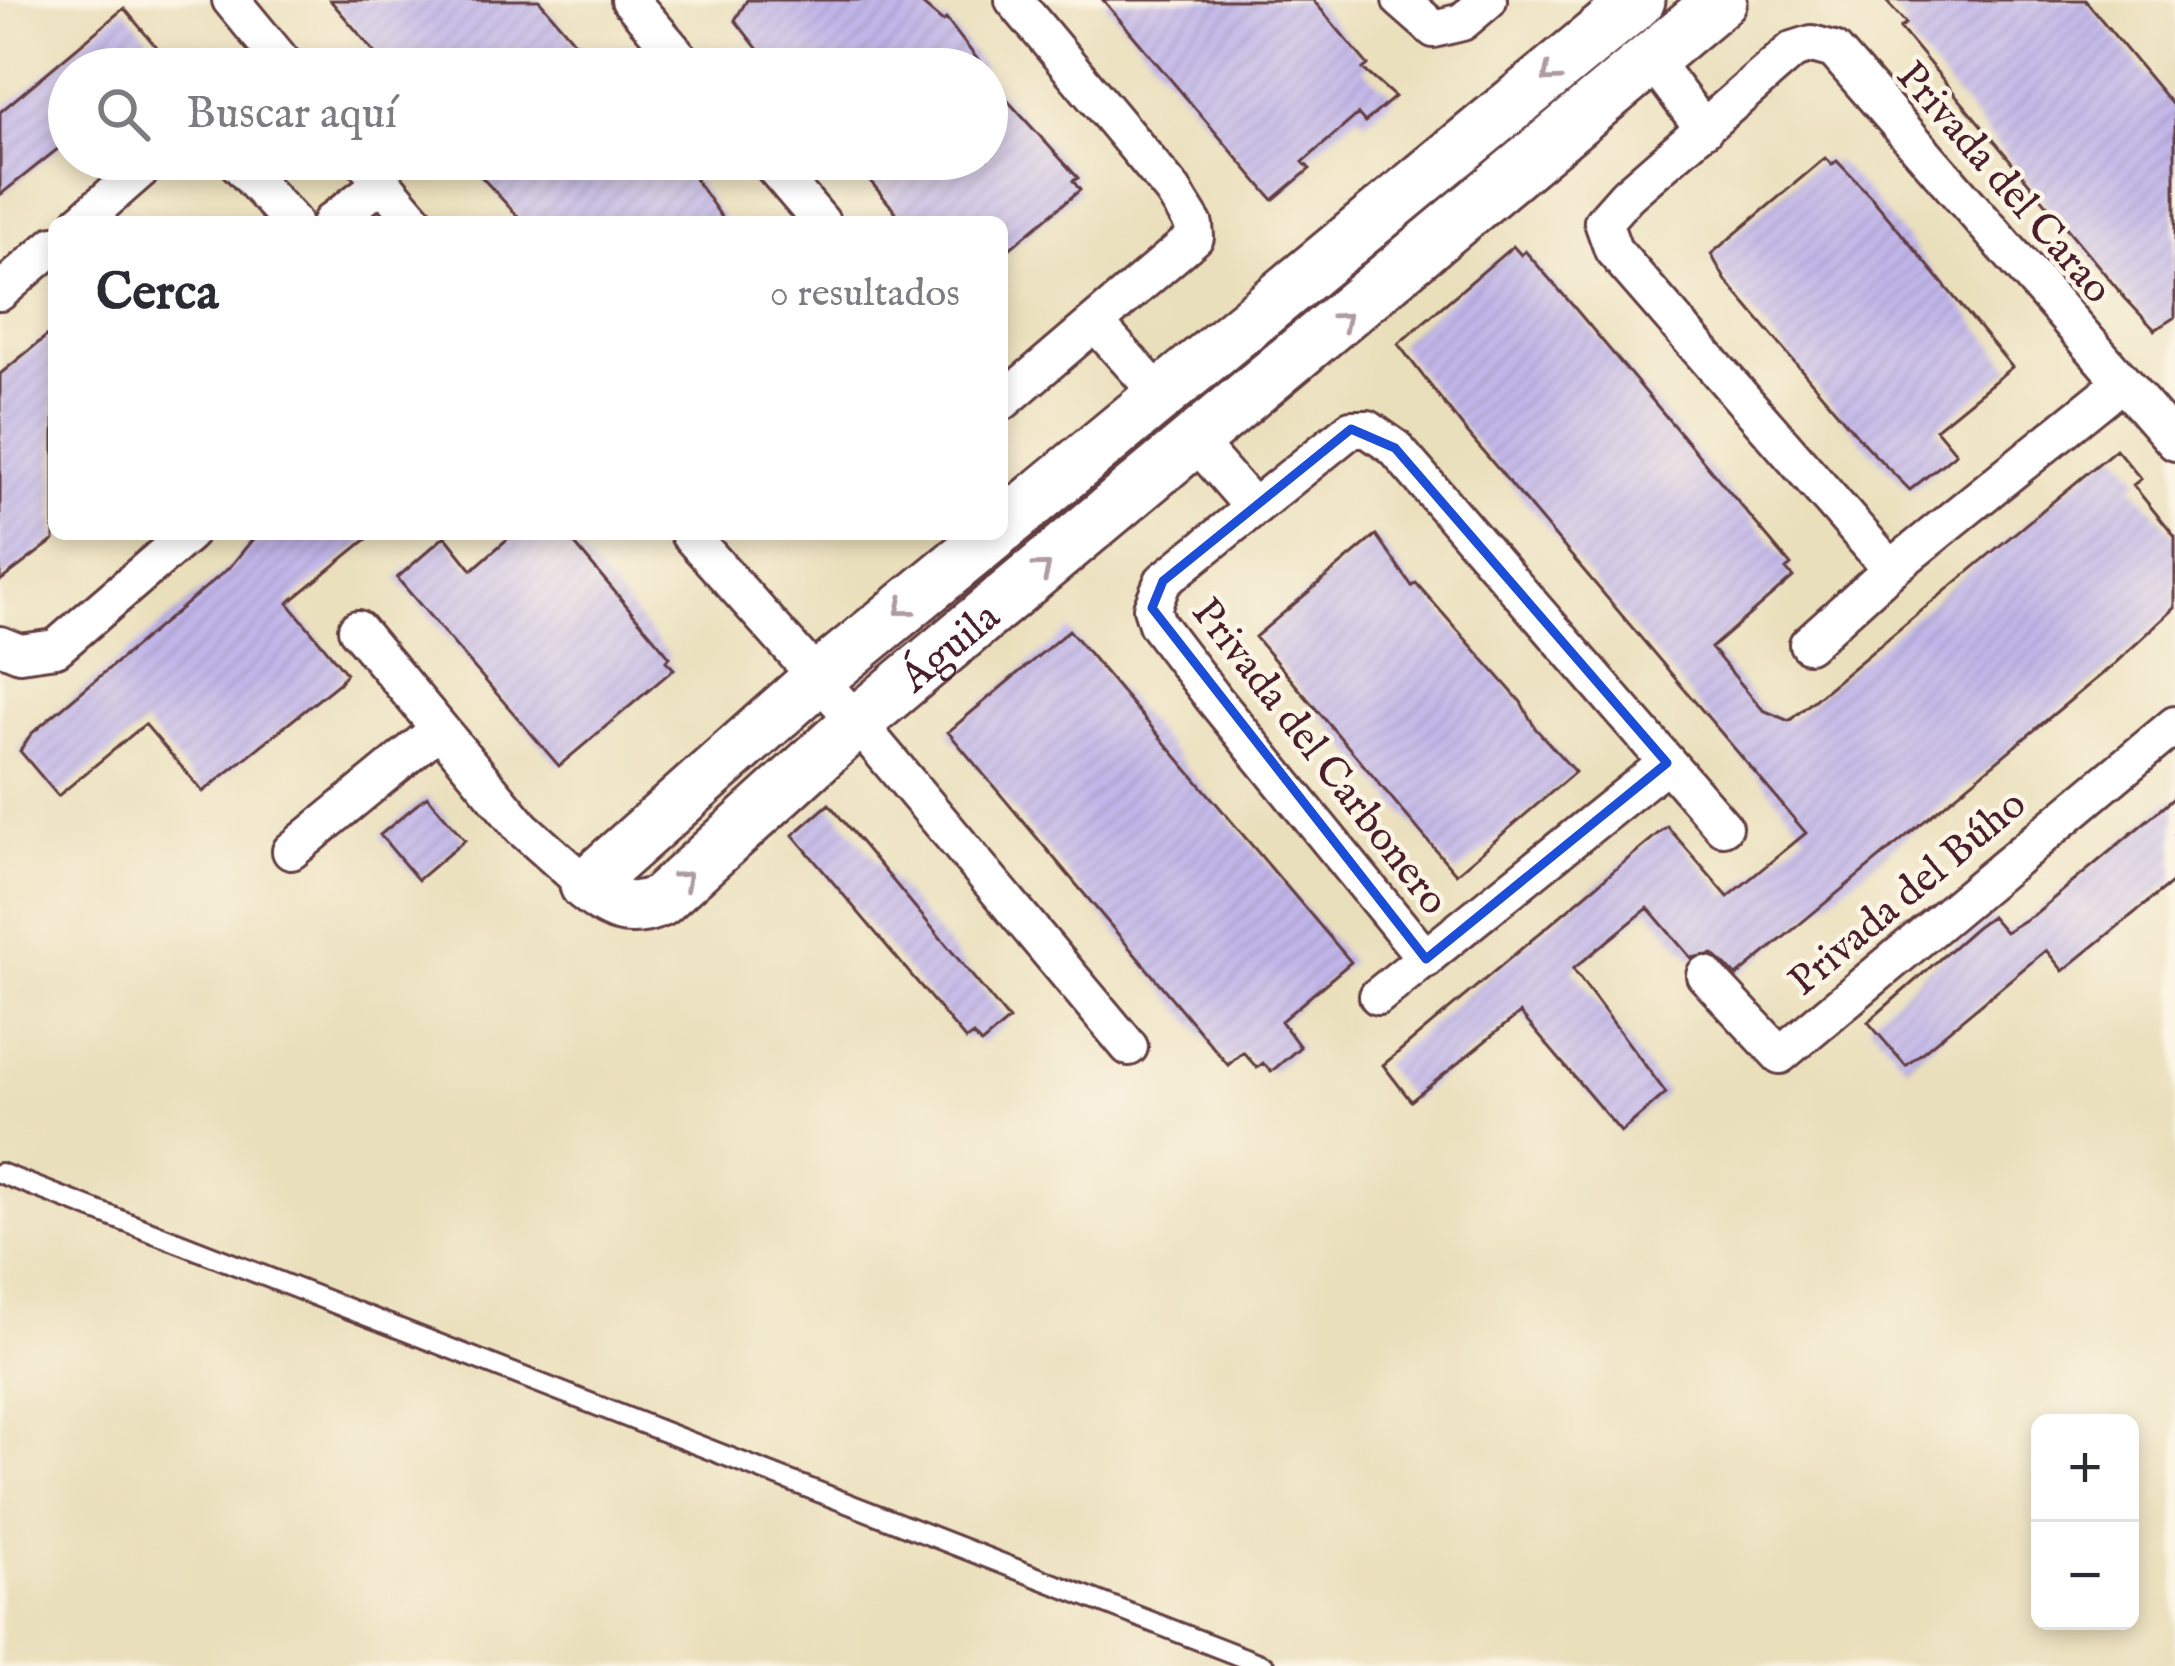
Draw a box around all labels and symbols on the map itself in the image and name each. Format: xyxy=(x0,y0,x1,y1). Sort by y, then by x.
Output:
street label: Privada del Carao xyxy=(1884,51,2123,315)
one-way arrow xyxy=(1541,61,1563,83)
one-way arrow xyxy=(1329,312,1351,334)
one-way arrow xyxy=(1029,562,1051,584)
street label: Privada del Carbonero xyxy=(1179,588,1459,926)
street label: Águila xyxy=(889,591,1012,706)
one-way arrow xyxy=(895,594,917,615)
street label: Privada del Búho xyxy=(1779,779,2038,1008)
one-way arrow xyxy=(671,872,692,893)

